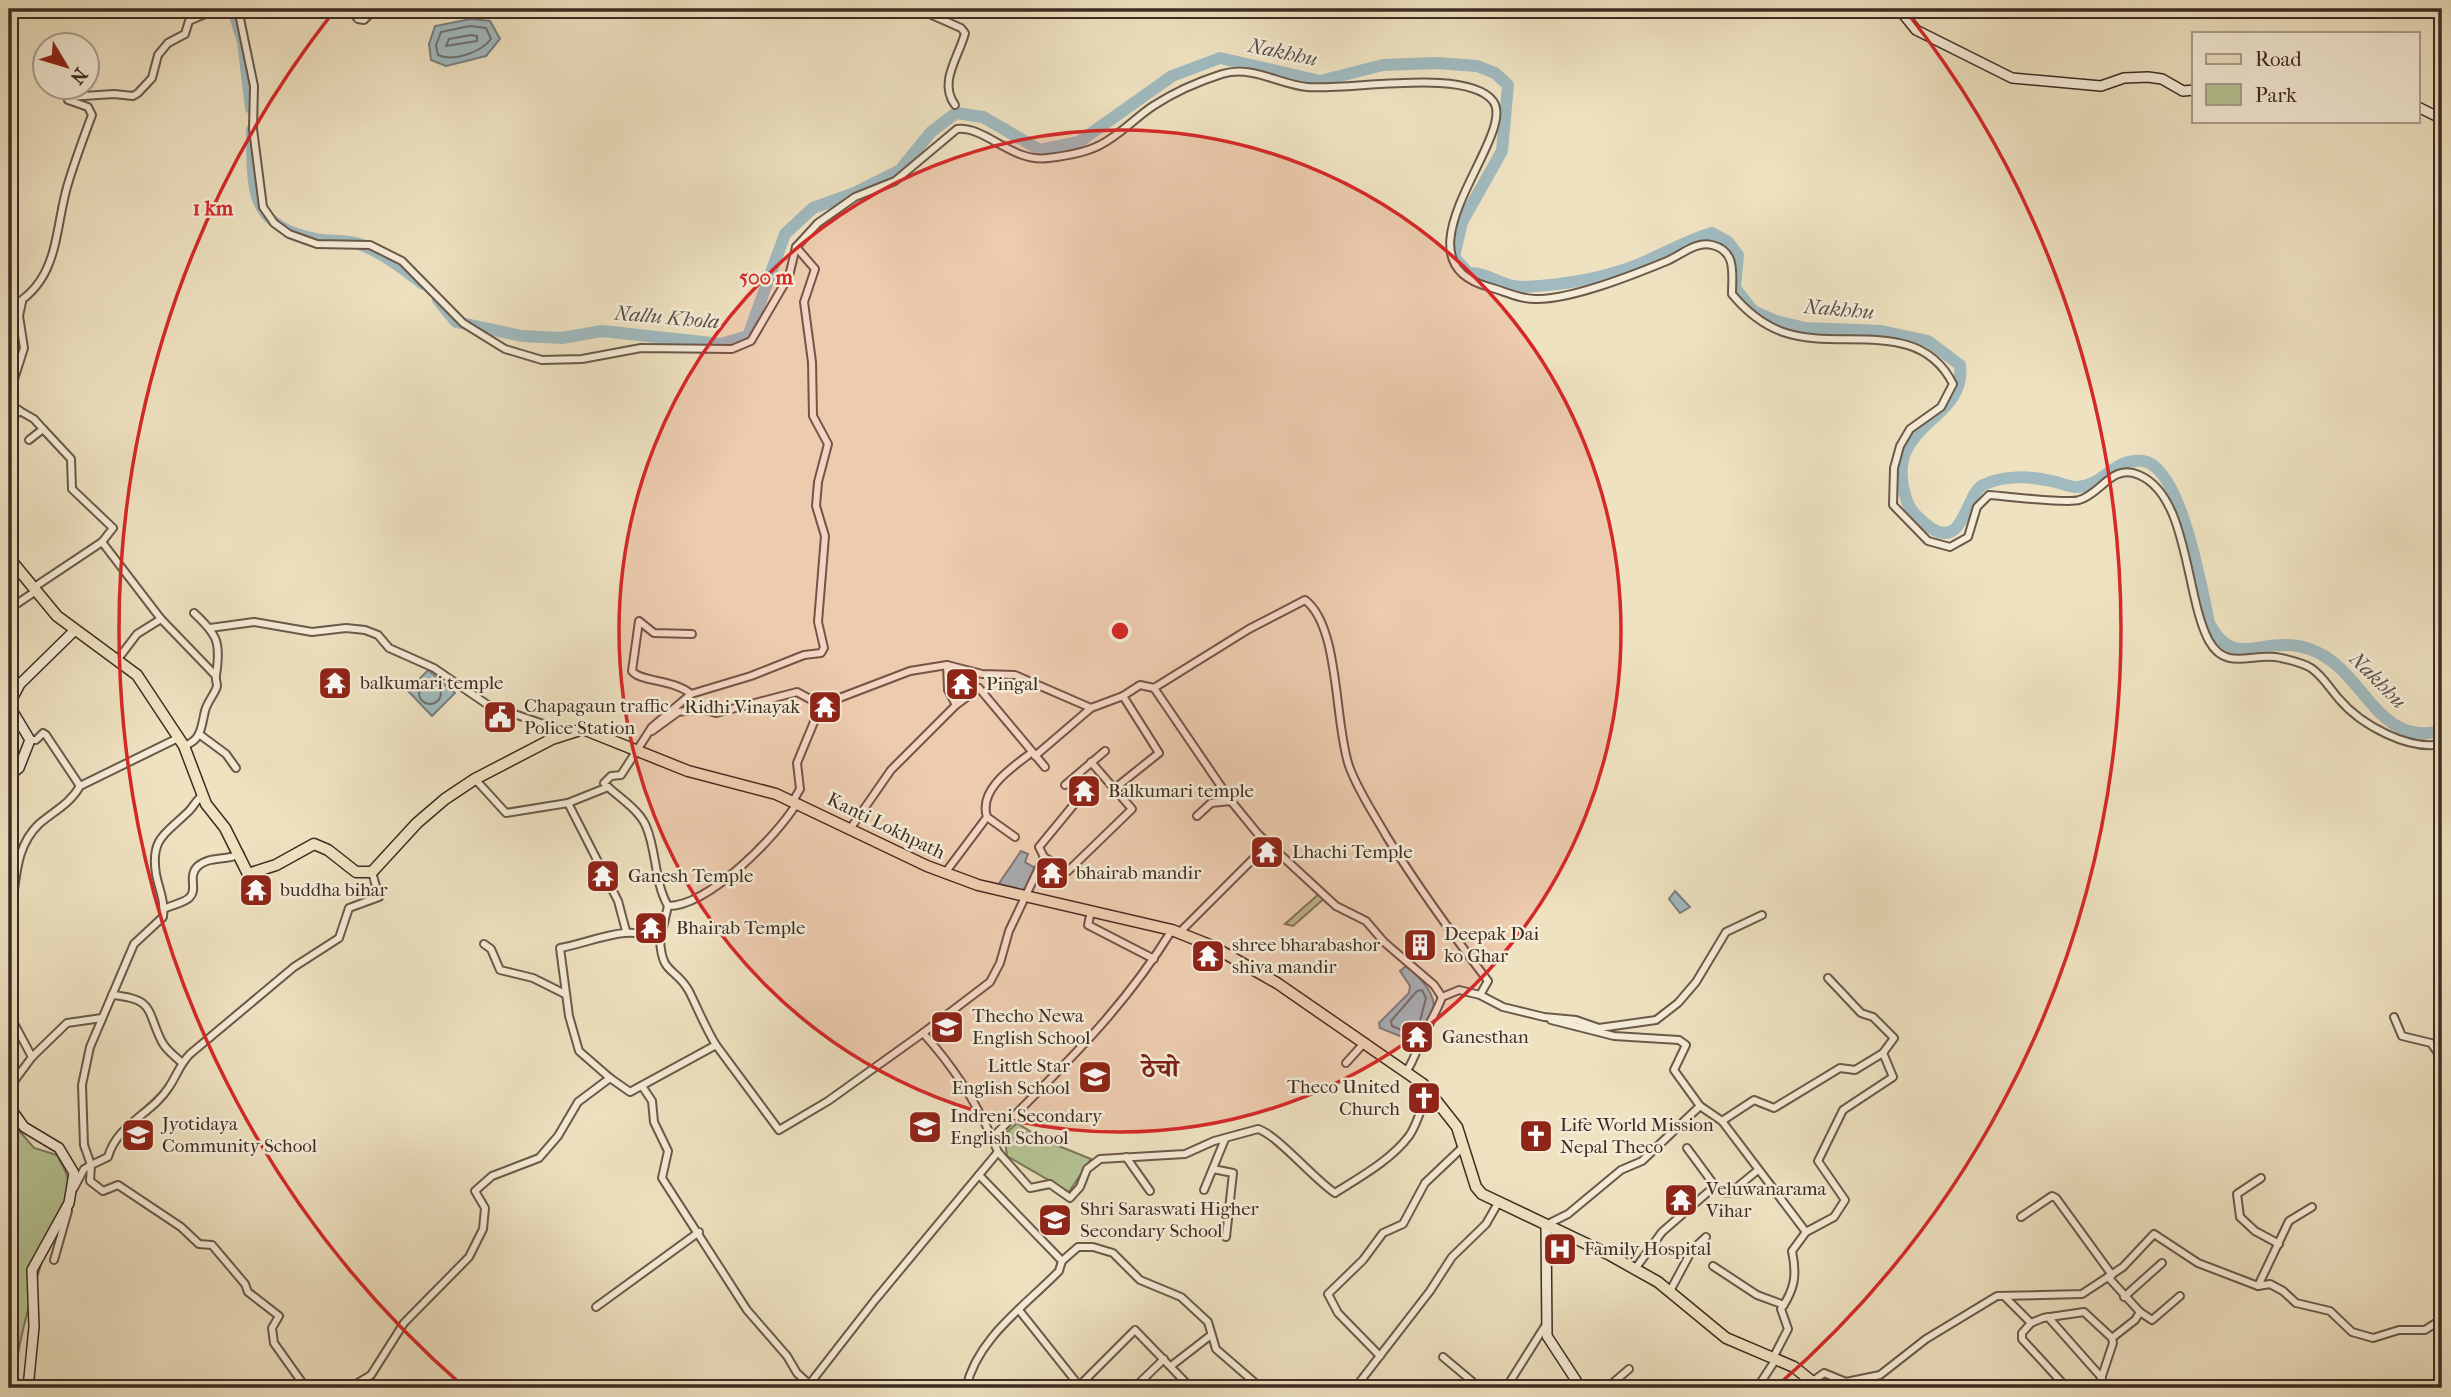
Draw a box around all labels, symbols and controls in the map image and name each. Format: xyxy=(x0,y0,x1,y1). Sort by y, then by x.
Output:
north arrow xyxy=(32,32,102,102)
legend xyxy=(2192,32,2420,122)
water label: Nakhhu xyxy=(1245,33,1320,71)
text: Road xyxy=(2255,47,2302,71)
text: N xyxy=(65,63,92,89)
text: Park xyxy=(2255,83,2297,107)
text: 1 km xyxy=(193,196,234,220)
text: 500 m xyxy=(739,265,794,289)
water label: Nakhhu xyxy=(1802,294,1875,324)
water label: Nallu Khola xyxy=(613,300,720,334)
centre of rings xyxy=(1108,619,1132,643)
water label: Nakhhu xyxy=(2344,646,2411,713)
temple icon: balkumari temple xyxy=(316,664,354,702)
temple icon: Pingal xyxy=(943,665,981,703)
place label: balkumari temple xyxy=(359,672,504,694)
place label: Pingal xyxy=(986,673,1038,695)
temple icon: Ridhi Vinayak xyxy=(806,688,844,726)
place label: Chapagaun traffic Police Station xyxy=(524,695,669,739)
place label: Ridhi Vinayak xyxy=(684,696,800,718)
public building icon: Chapagaun traffic Police Station xyxy=(481,698,519,736)
temple icon: Balkumari temple xyxy=(1065,772,1103,810)
place label: Balkumari temple xyxy=(1108,780,1254,802)
street label: Kanti Lokhpath xyxy=(824,788,949,864)
temple icon: Lhachi Temple xyxy=(1248,833,1286,871)
place label: Lhachi Temple xyxy=(1292,841,1413,863)
temple icon: bhairab mandir xyxy=(1033,854,1071,892)
temple icon: Ganesh Temple xyxy=(584,857,622,895)
place label: bhairab mandir xyxy=(1075,862,1202,884)
place label: Ganesh Temple xyxy=(628,865,753,887)
temple icon: buddha bihar xyxy=(237,871,275,909)
place label: buddha bihar xyxy=(279,879,389,901)
temple icon: Bhairab Temple xyxy=(632,909,670,947)
place label: Bhairab Temple xyxy=(676,917,805,939)
place label: Deepak Dai ko Ghar xyxy=(1444,923,1540,967)
building icon: Deepak Dai ko Ghar xyxy=(1401,926,1439,964)
place label: shree bharabashor shiva mandir xyxy=(1232,934,1381,978)
temple icon: shree bharabashor shiva mandir xyxy=(1189,937,1227,975)
place label: Thecho Newa English School xyxy=(972,1005,1090,1049)
school or university icon: Thecho Newa English School xyxy=(928,1008,966,1046)
temple icon: Ganesthan xyxy=(1398,1018,1436,1056)
place label: Ganesthan xyxy=(1442,1026,1529,1048)
district label: ठेचो xyxy=(1139,1053,1181,1084)
place label: Little Star English School xyxy=(952,1055,1071,1099)
school or university icon: Little Star English School xyxy=(1076,1058,1114,1096)
place label: Theco United Church xyxy=(1287,1076,1401,1120)
church icon: Theco United Church xyxy=(1405,1079,1443,1117)
place label: Indreni Secondary English School xyxy=(950,1105,1103,1149)
school or university icon: Indreni Secondary English School xyxy=(906,1108,944,1146)
place label: Jyotidaya Community School xyxy=(160,1113,317,1157)
place label: Life World Mission Nepal Theco xyxy=(1560,1114,1714,1158)
school or university icon: Jyotidaya Community School xyxy=(119,1116,157,1154)
church icon: Life World Mission Nepal Theco xyxy=(1517,1117,1555,1155)
place label: Veluwanarama Vihar xyxy=(1705,1178,1827,1222)
temple icon: Veluwanarama Vihar xyxy=(1662,1181,1700,1219)
place label: Shri Saraswati Higher Secondary School xyxy=(1080,1198,1260,1242)
school or university icon: Shri Saraswati Higher Secondary School xyxy=(1036,1201,1074,1239)
hospital icon: Family Hospital xyxy=(1541,1230,1579,1268)
place label: Family Hospital xyxy=(1584,1238,1711,1260)

